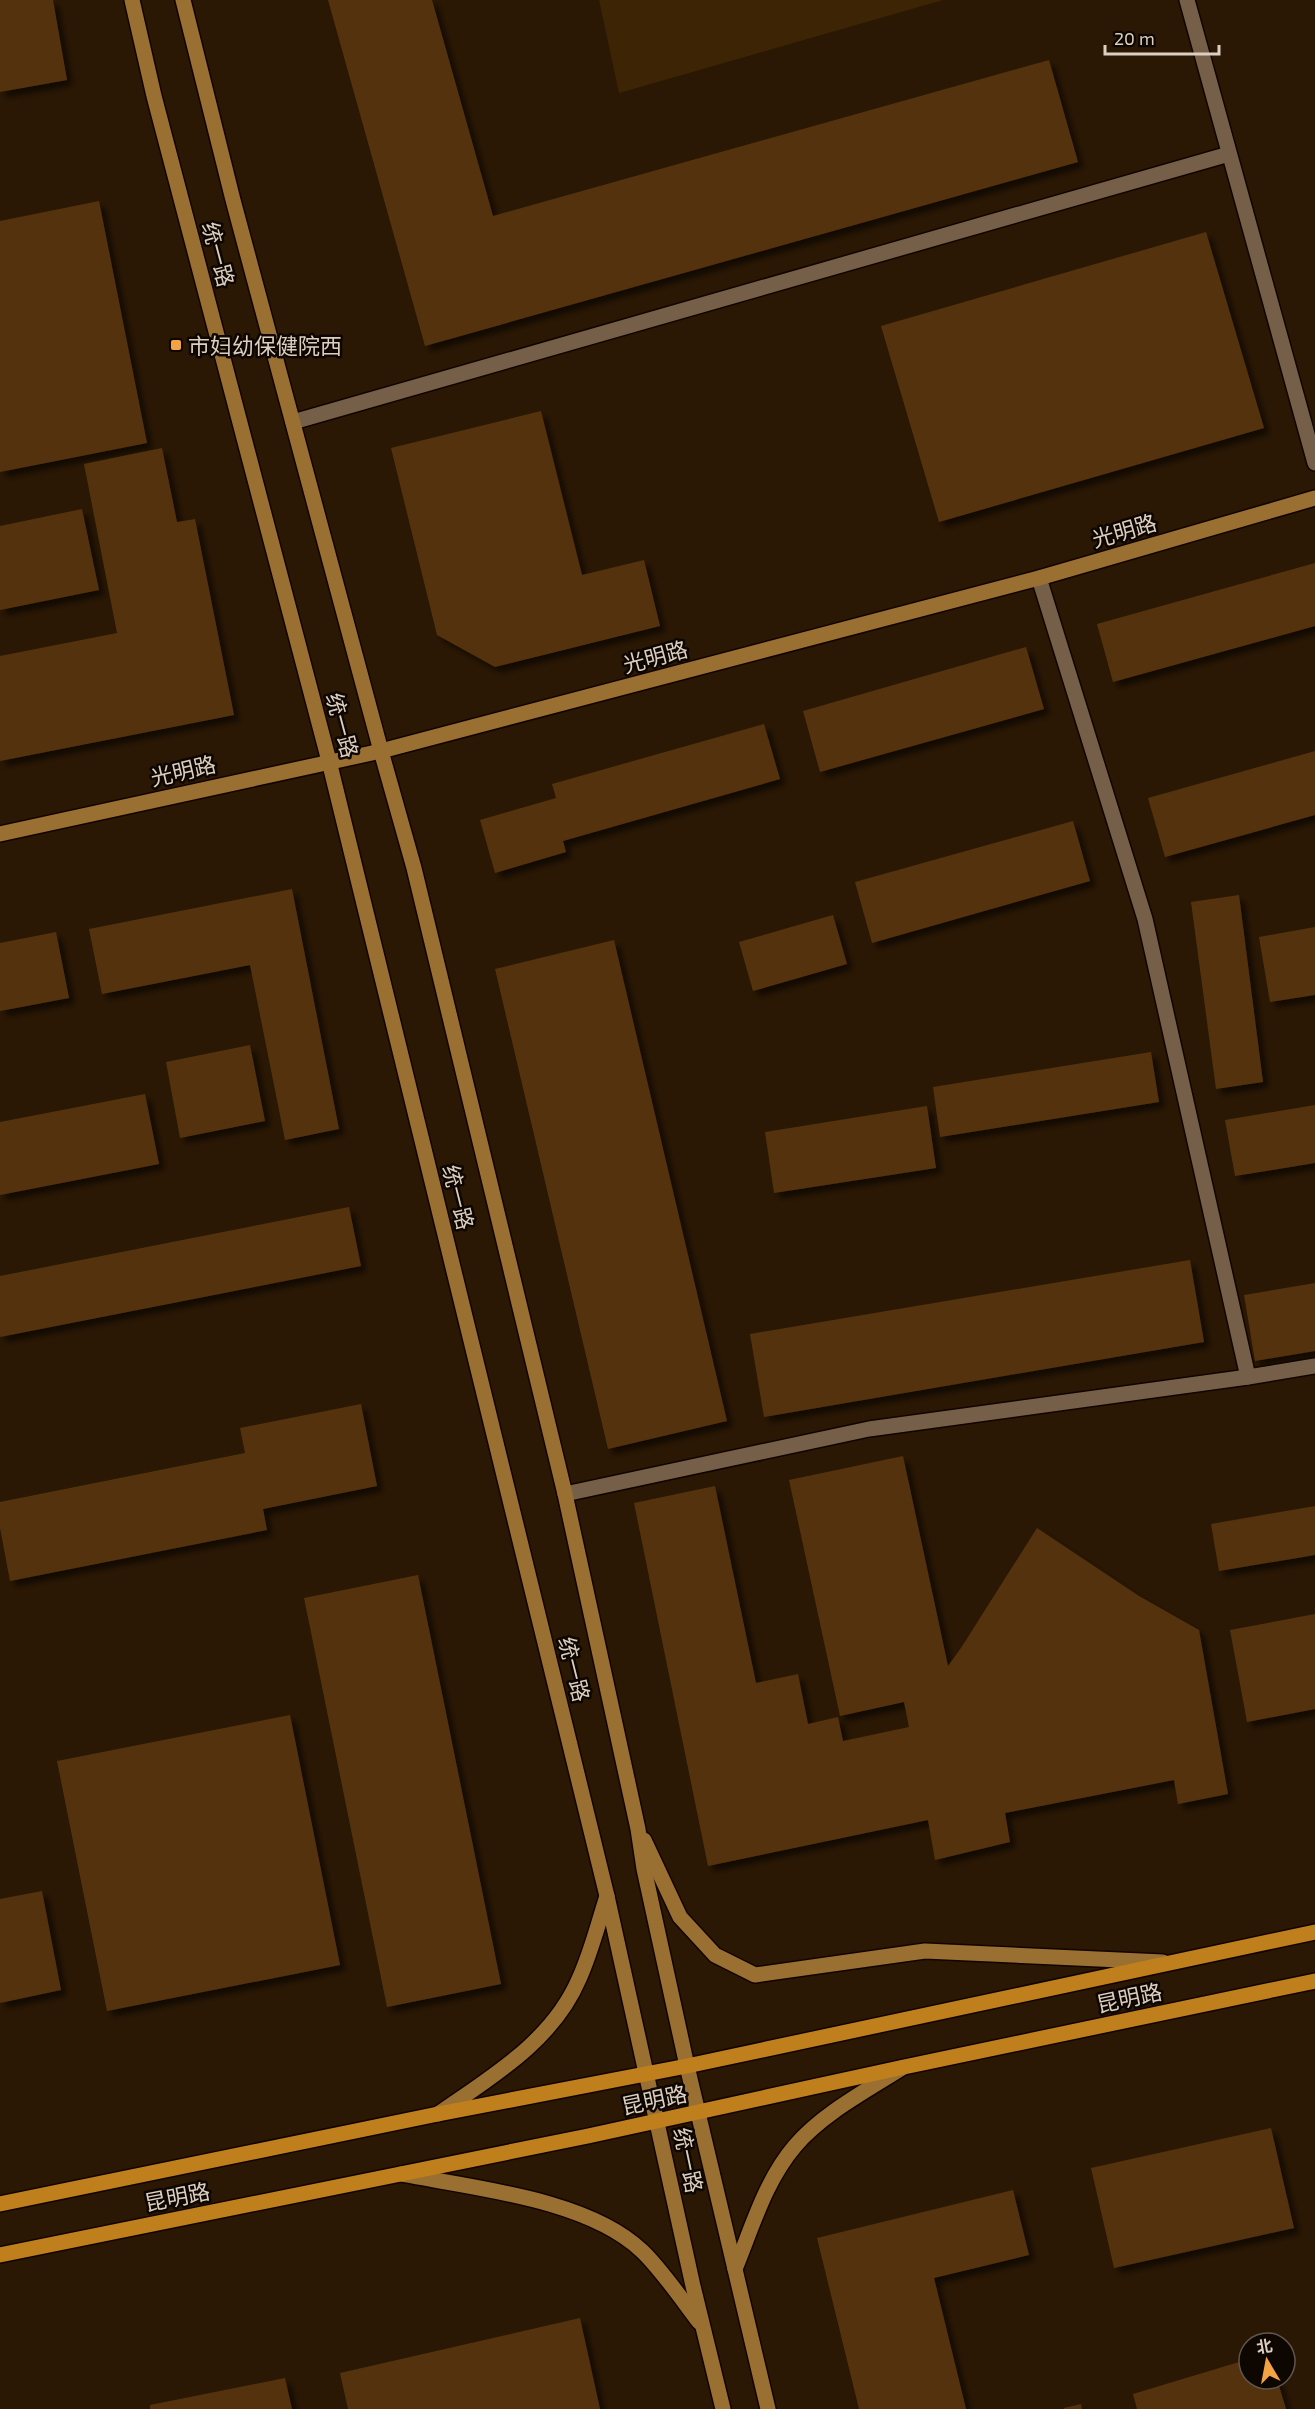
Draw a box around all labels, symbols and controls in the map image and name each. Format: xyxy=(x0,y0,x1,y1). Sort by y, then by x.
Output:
scale bar xyxy=(1105,18,1219,56)
text: 20 m xyxy=(1114,27,1155,49)
street label: 统一路 xyxy=(198,219,240,289)
place label: 市妇幼保健院西 xyxy=(188,332,342,358)
marker: 市妇幼保健院西 xyxy=(169,338,183,352)
street label: 光明路 xyxy=(1089,508,1159,552)
street label: 光明路 xyxy=(620,635,690,677)
street label: 统一路 xyxy=(322,690,364,760)
street label: 光明路 xyxy=(148,750,218,790)
street label: 统一路 xyxy=(438,1162,480,1232)
street label: 统一路 xyxy=(554,1634,596,1704)
street label: 昆明路 xyxy=(1094,1977,1164,2017)
street label: 昆明路 xyxy=(619,2079,689,2119)
street label: 统一路 xyxy=(669,2125,709,2195)
street label: 昆明路 xyxy=(142,2177,212,2215)
north arrow xyxy=(1237,2331,1297,2391)
text: 北 xyxy=(1255,2335,1274,2356)

